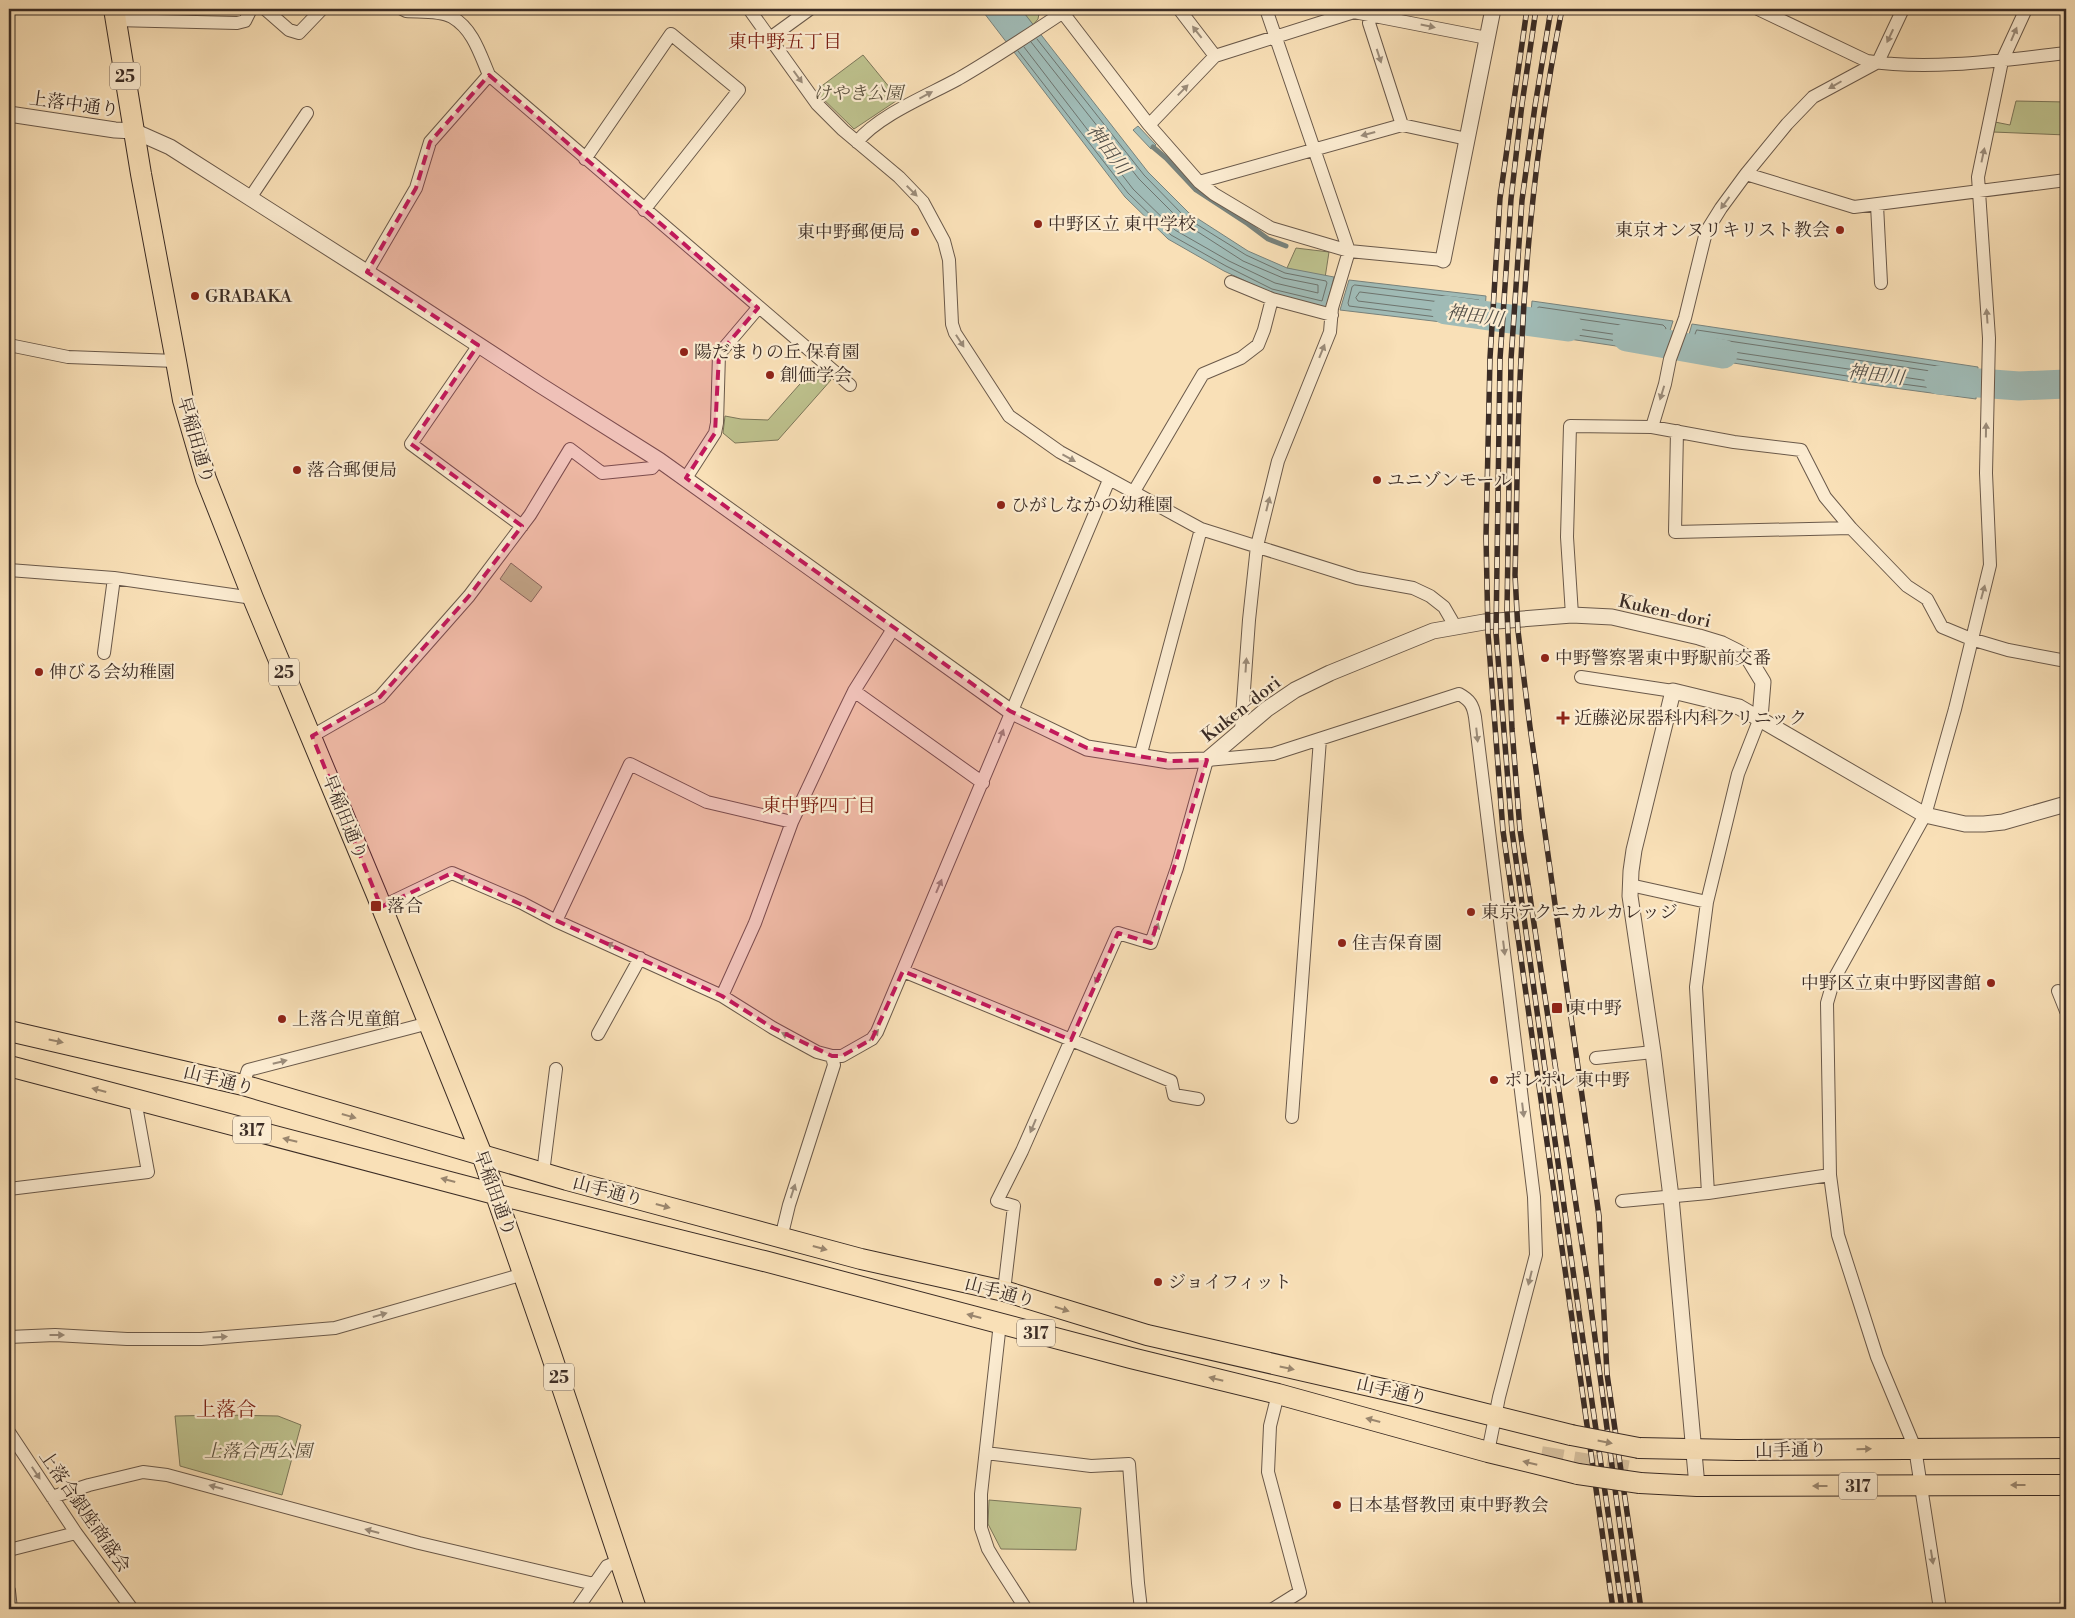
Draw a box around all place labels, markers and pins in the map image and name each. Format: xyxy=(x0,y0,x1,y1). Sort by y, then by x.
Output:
place label: 中野区立 東中学校 xyxy=(1048,213,1196,236)
marker: 中野区立 東中学校 xyxy=(1032,218,1044,230)
place label: 東京オンヌリキリスト教会 xyxy=(1615,219,1830,242)
place label: 東中野郵便局 xyxy=(797,221,905,244)
marker: 東京オンヌリキリスト教会 xyxy=(1834,224,1846,236)
marker: 東中野郵便局 xyxy=(909,226,921,238)
place label: GRABAKA xyxy=(205,285,293,308)
marker: GRABAKA xyxy=(189,290,201,302)
place label: 陽だまりの丘 保育園 xyxy=(694,341,860,364)
marker: 陽だまりの丘 保育園 xyxy=(678,346,690,358)
place label: 創価学会 xyxy=(780,364,852,387)
marker: 創価学会 xyxy=(764,369,776,381)
place label: 落合郵便局 xyxy=(307,459,397,482)
marker: 落合郵便局 xyxy=(291,464,303,476)
place label: ユニゾンモール xyxy=(1387,469,1512,492)
marker: ユニゾンモール xyxy=(1371,474,1383,486)
place label: ひがしなかの幼稚園 xyxy=(1011,494,1173,517)
marker: ひがしなかの幼稚園 xyxy=(995,499,1007,511)
place label: 中野警察署東中野駅前交番 xyxy=(1555,647,1771,670)
marker: 中野警察署東中野駅前交番 xyxy=(1539,652,1551,664)
place label: 伸びる会幼稚園 xyxy=(49,661,175,684)
marker: 伸びる会幼稚園 xyxy=(33,666,45,678)
place label: 近藤泌尿器科内科クリニック xyxy=(1574,707,1807,730)
marker: 近藤泌尿器科内科クリニック xyxy=(1556,711,1570,725)
place label: 落合 xyxy=(387,895,423,918)
marker: 落合 xyxy=(369,899,383,913)
place label: 東京テクニカルカレッジ xyxy=(1481,901,1678,924)
marker: 東京テクニカルカレッジ xyxy=(1465,906,1477,918)
place label: 住吉保育園 xyxy=(1352,932,1442,955)
marker: 住吉保育園 xyxy=(1336,937,1348,949)
place label: 中野区立東中野図書館 xyxy=(1801,972,1981,995)
marker: 中野区立東中野図書館 xyxy=(1985,977,1997,989)
place label: 東中野 xyxy=(1568,997,1622,1020)
marker: 東中野 xyxy=(1550,1001,1564,1015)
place label: 上落合児童館 xyxy=(292,1008,400,1031)
marker: 上落合児童館 xyxy=(276,1013,288,1025)
place label: ポレポレ東中野 xyxy=(1504,1069,1630,1092)
marker: ポレポレ東中野 xyxy=(1488,1074,1500,1086)
place label: ジョイフィット xyxy=(1168,1271,1292,1294)
marker: ジョイフィット xyxy=(1152,1276,1164,1288)
place label: 日本基督教団 東中野教会 xyxy=(1347,1494,1549,1517)
marker: 日本基督教団 東中野教会 xyxy=(1331,1499,1343,1511)

